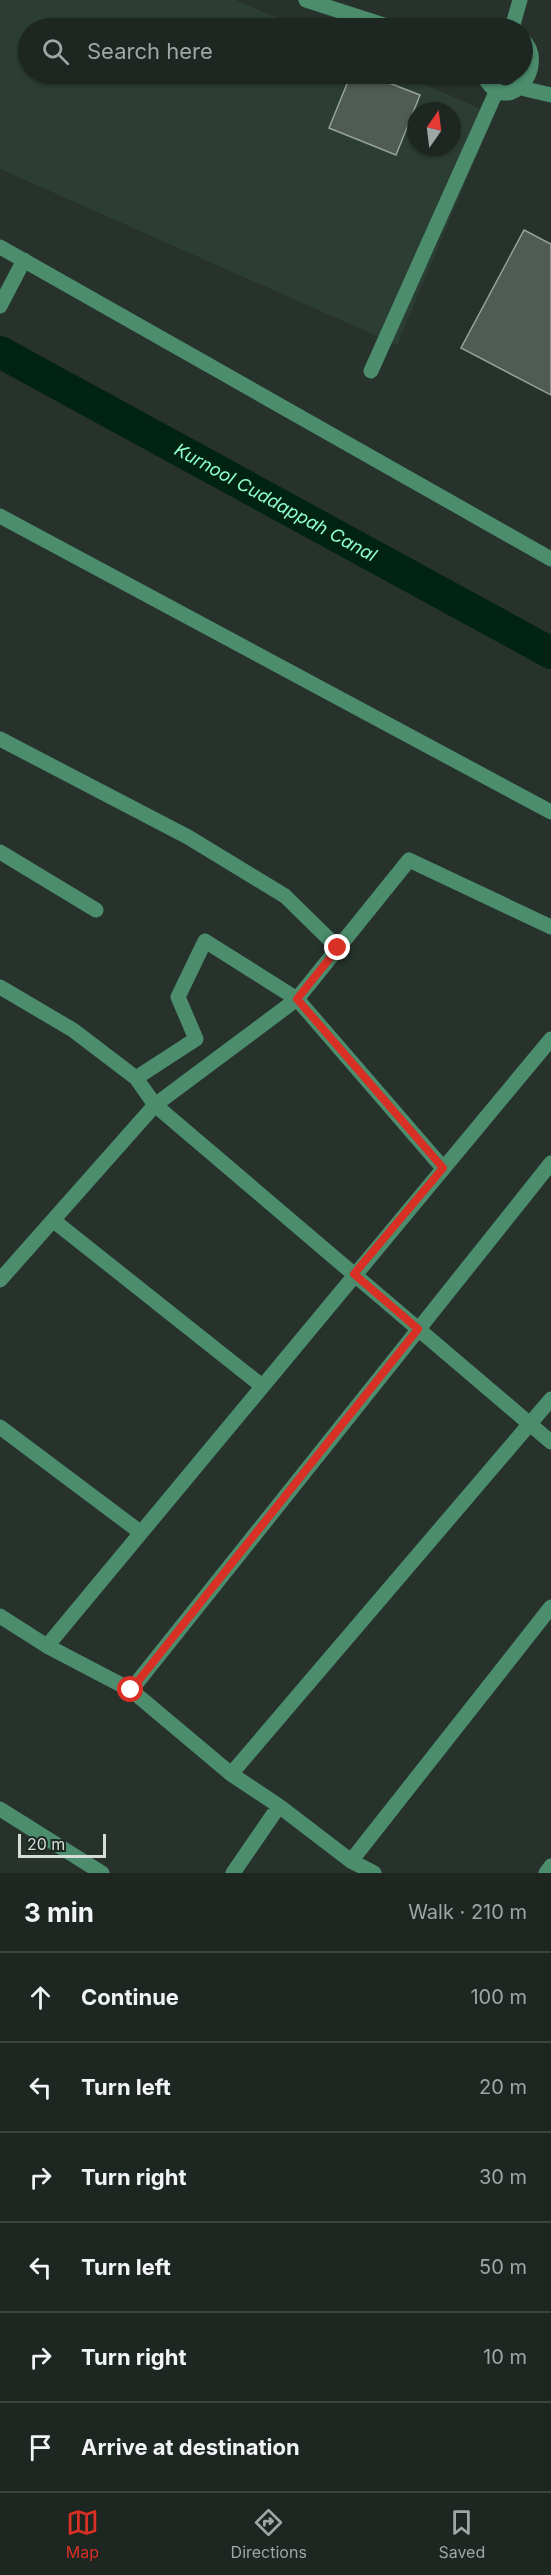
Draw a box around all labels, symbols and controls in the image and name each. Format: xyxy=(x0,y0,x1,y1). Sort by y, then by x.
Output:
search box xyxy=(18,18,533,84)
icon: search xyxy=(39,35,72,68)
text: Search here xyxy=(87,38,213,64)
north arrow xyxy=(407,102,461,156)
water label: Kurnool Cuddappah Canal xyxy=(171,438,381,566)
route end xyxy=(324,934,350,960)
route start xyxy=(117,1676,143,1702)
scale bar xyxy=(18,1831,106,1858)
text: 20 m xyxy=(27,1834,65,1854)
text: 3 min xyxy=(24,1897,94,1928)
text: Walk · 210 m xyxy=(408,1900,527,1924)
icon: ahead xyxy=(24,1981,57,2014)
text: Continue xyxy=(81,1984,179,2010)
text: 100 m xyxy=(470,1985,527,2009)
icon: left xyxy=(24,2071,57,2104)
text: Turn left xyxy=(81,2074,171,2100)
text: 20 m xyxy=(479,2075,527,2099)
icon: right xyxy=(24,2161,57,2194)
text: Turn right xyxy=(81,2164,187,2190)
text: 30 m xyxy=(479,2165,527,2189)
icon: left xyxy=(24,2251,57,2284)
text: Turn left xyxy=(81,2254,171,2280)
text: 50 m xyxy=(479,2255,527,2279)
icon: right xyxy=(24,2341,57,2374)
text: Turn right xyxy=(81,2344,187,2370)
text: 10 m xyxy=(483,2345,527,2369)
icon: arrive xyxy=(24,2431,57,2464)
text: Arrive at destination xyxy=(81,2434,300,2460)
tab: Map xyxy=(66,2506,99,2562)
tab: Directions xyxy=(231,2506,307,2562)
tab: Saved xyxy=(438,2506,485,2562)

